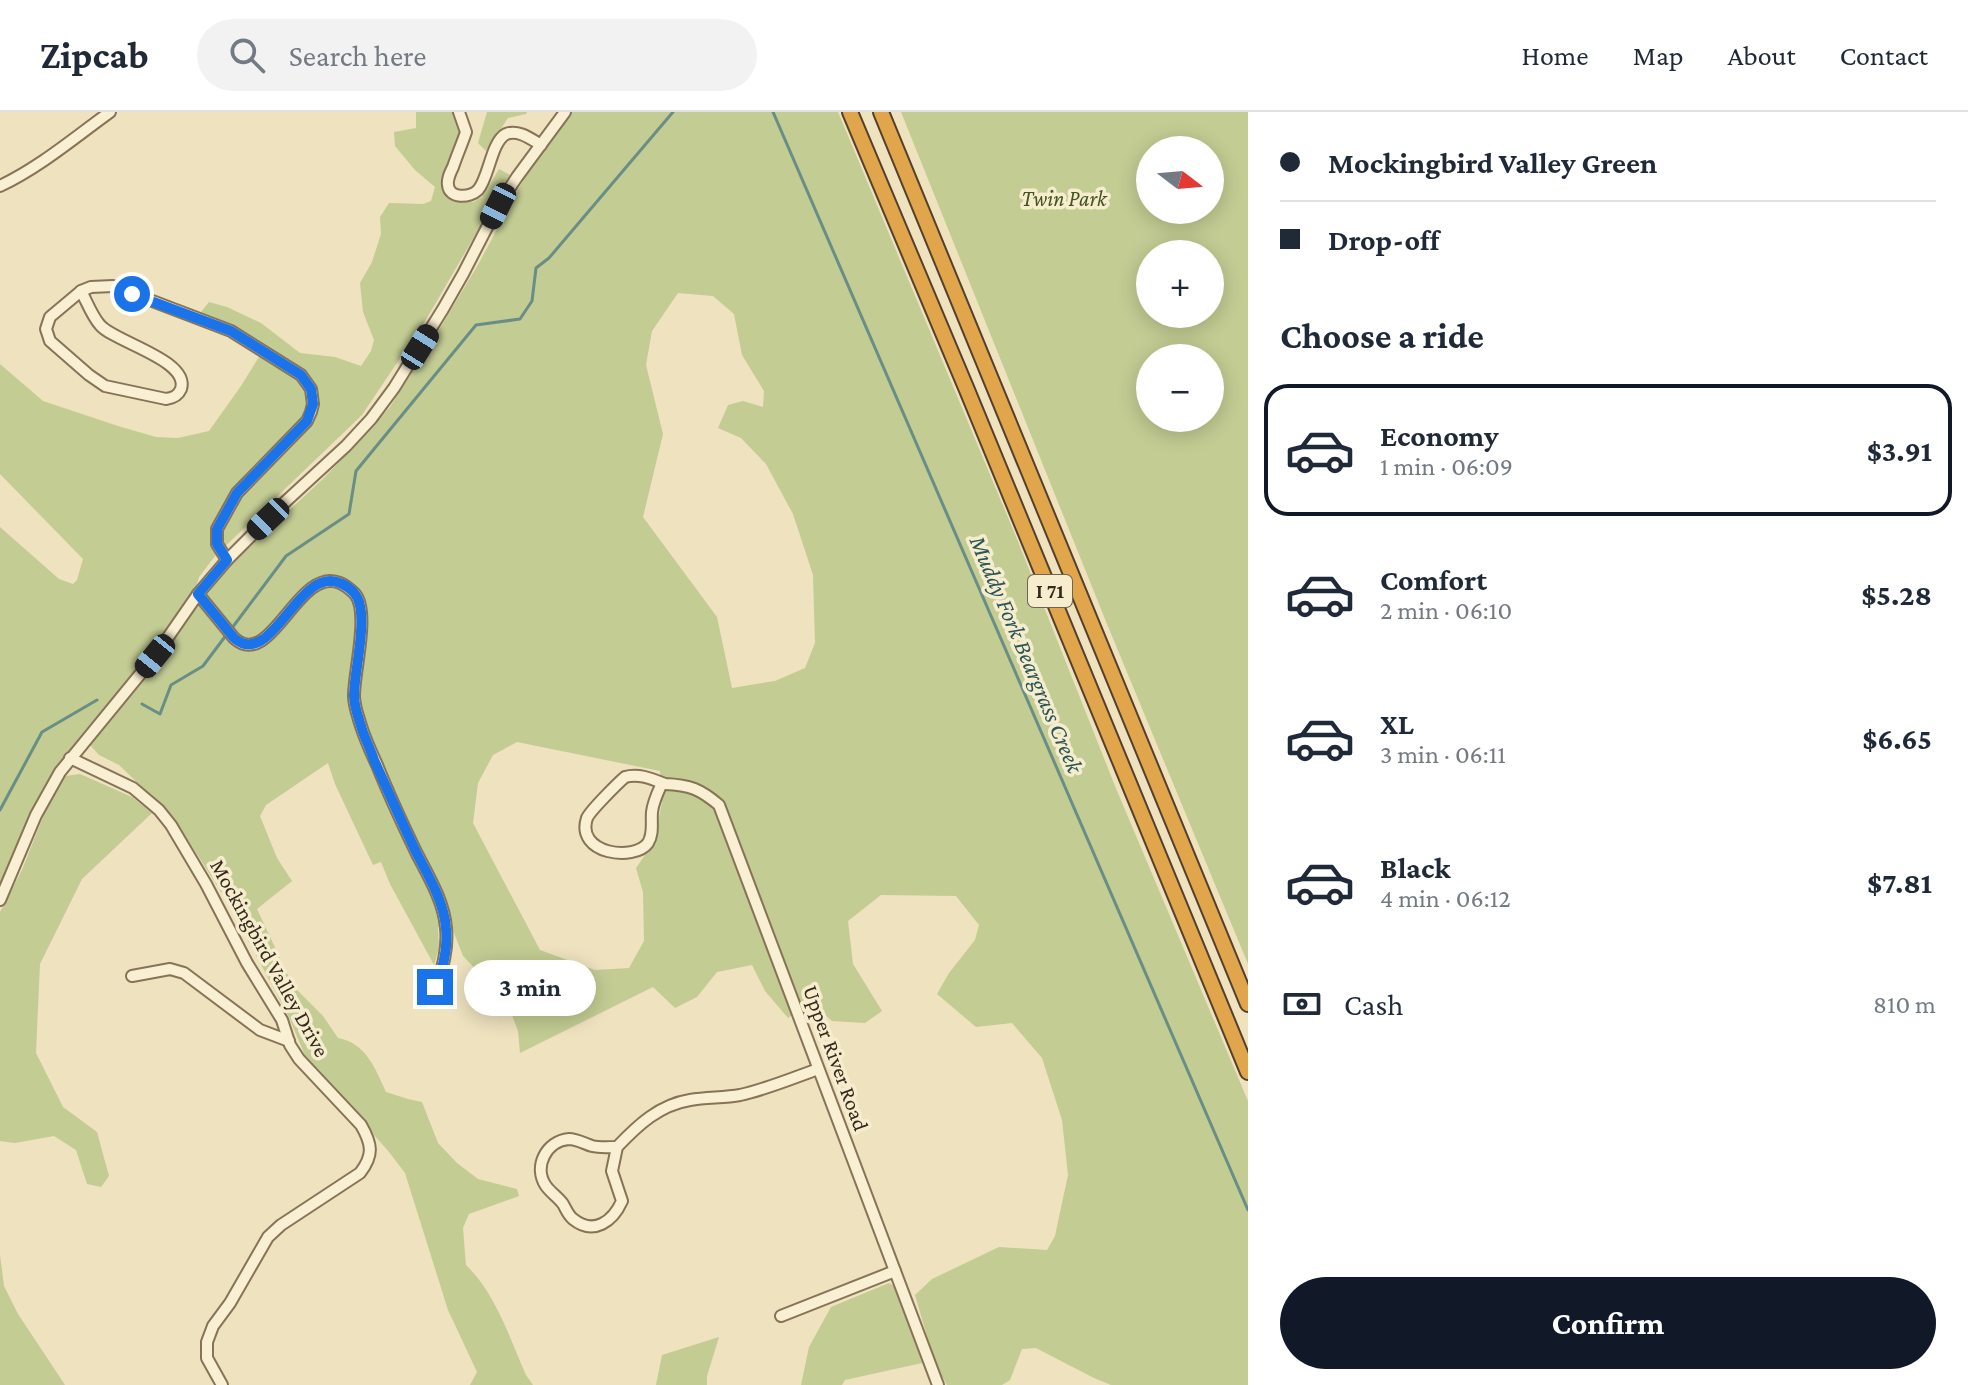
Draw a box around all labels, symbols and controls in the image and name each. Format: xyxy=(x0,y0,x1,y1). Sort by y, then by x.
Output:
search box xyxy=(197,19,757,91)
icon: search xyxy=(225,33,269,77)
text: Zipcab xyxy=(40,34,149,76)
text: Search here xyxy=(289,39,426,72)
text: Home xyxy=(1522,40,1589,71)
text: Map xyxy=(1633,40,1684,71)
text: About xyxy=(1728,40,1796,71)
text: Contact xyxy=(1840,40,1928,71)
north arrow xyxy=(1136,136,1224,224)
map controls xyxy=(1136,136,1224,432)
text: Mockingbird Valley Green xyxy=(1328,146,1657,179)
car xyxy=(476,179,520,233)
park label: Twin Park xyxy=(1021,186,1108,211)
text: Drop-off xyxy=(1328,223,1439,256)
button: + xyxy=(1136,240,1224,328)
route start xyxy=(114,276,150,312)
text: Choose a ride xyxy=(1280,316,1484,356)
car xyxy=(397,320,443,374)
button: − xyxy=(1136,344,1224,432)
icon: car xyxy=(1284,414,1356,486)
text: Economy xyxy=(1380,419,1499,452)
text: $3.91 xyxy=(1867,434,1932,467)
text: 1 min · 06:09 xyxy=(1380,452,1513,481)
car xyxy=(242,494,294,544)
water label: Muddy Fork Beargrass Creek xyxy=(964,530,1090,778)
icon: car xyxy=(1284,558,1356,630)
text: Comfort xyxy=(1380,563,1487,596)
road number: I 71 xyxy=(1028,575,1072,607)
text: $5.28 xyxy=(1861,578,1932,611)
text: 2 min · 06:10 xyxy=(1380,596,1512,625)
car xyxy=(131,630,179,682)
icon: car xyxy=(1284,702,1356,774)
text: XL xyxy=(1380,707,1414,740)
text: $6.65 xyxy=(1862,722,1932,755)
text: 3 min · 06:11 xyxy=(1380,740,1506,769)
icon: car xyxy=(1284,846,1356,918)
text: Black xyxy=(1380,851,1451,884)
street label: Mockingbird Valley Drive xyxy=(205,855,335,1061)
text: $7.81 xyxy=(1867,866,1932,899)
text: 4 min · 06:12 xyxy=(1380,884,1511,913)
callout: 3 min xyxy=(463,959,595,1015)
route end xyxy=(417,969,453,1005)
text: 3 min xyxy=(499,973,561,1002)
street label: Upper River Road xyxy=(798,982,874,1135)
icon: cash xyxy=(1280,982,1324,1026)
text: Cash xyxy=(1344,988,1403,1021)
text: 810 m xyxy=(1873,990,1936,1019)
button: Confirm xyxy=(1280,1277,1936,1369)

